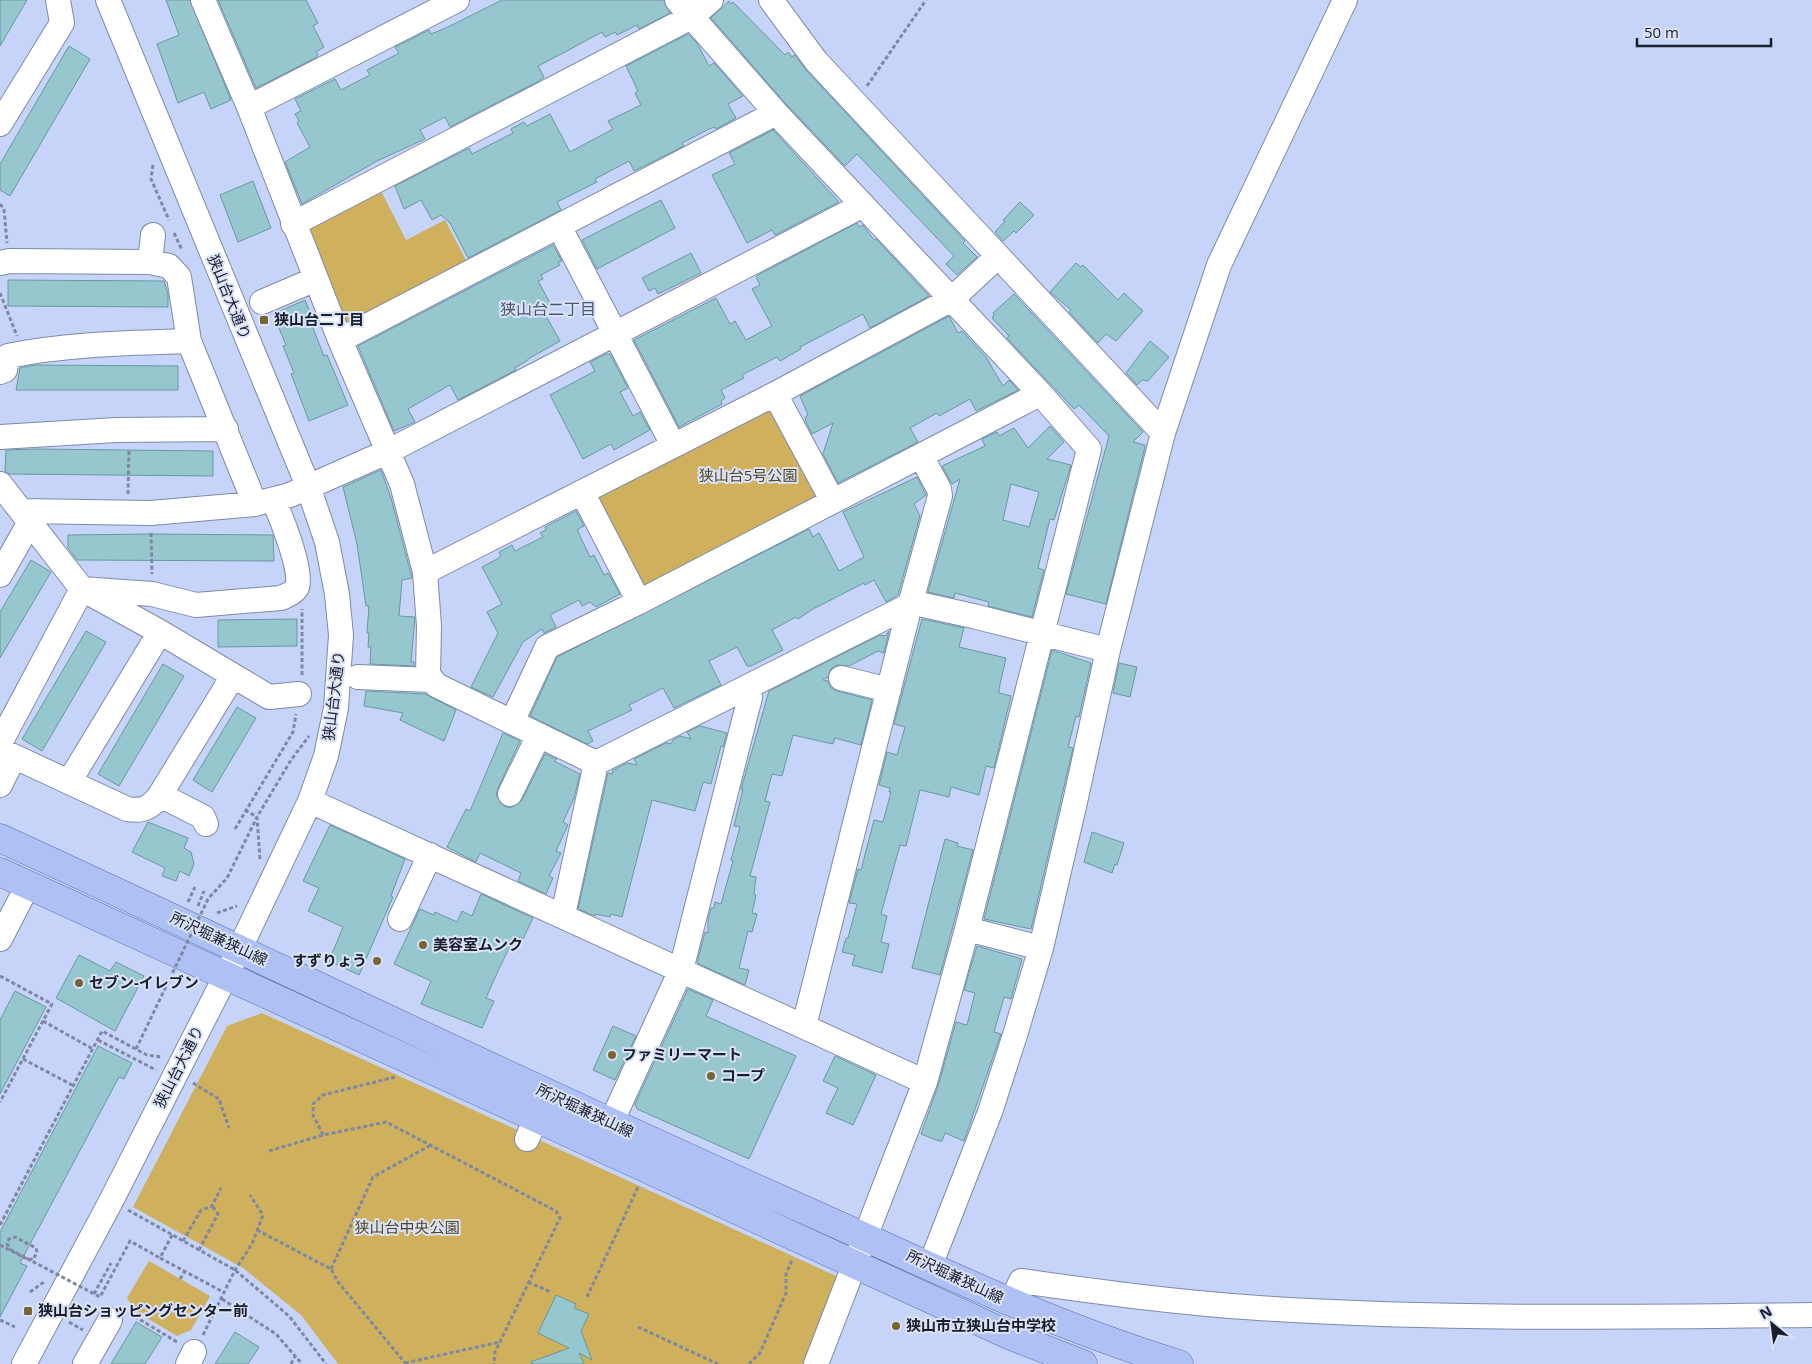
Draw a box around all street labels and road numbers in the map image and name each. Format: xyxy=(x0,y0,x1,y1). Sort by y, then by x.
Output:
street label: 狭山台大通り xyxy=(204,251,256,342)
street label: 狭山台大通り xyxy=(318,650,348,742)
street label: 所沢堀兼狭山線 xyxy=(168,907,271,969)
street label: 狭山台大通り xyxy=(149,1022,207,1111)
street label: 所沢堀兼狭山線 xyxy=(534,1079,637,1141)
street label: 所沢堀兼狭山線 xyxy=(904,1245,1007,1307)

